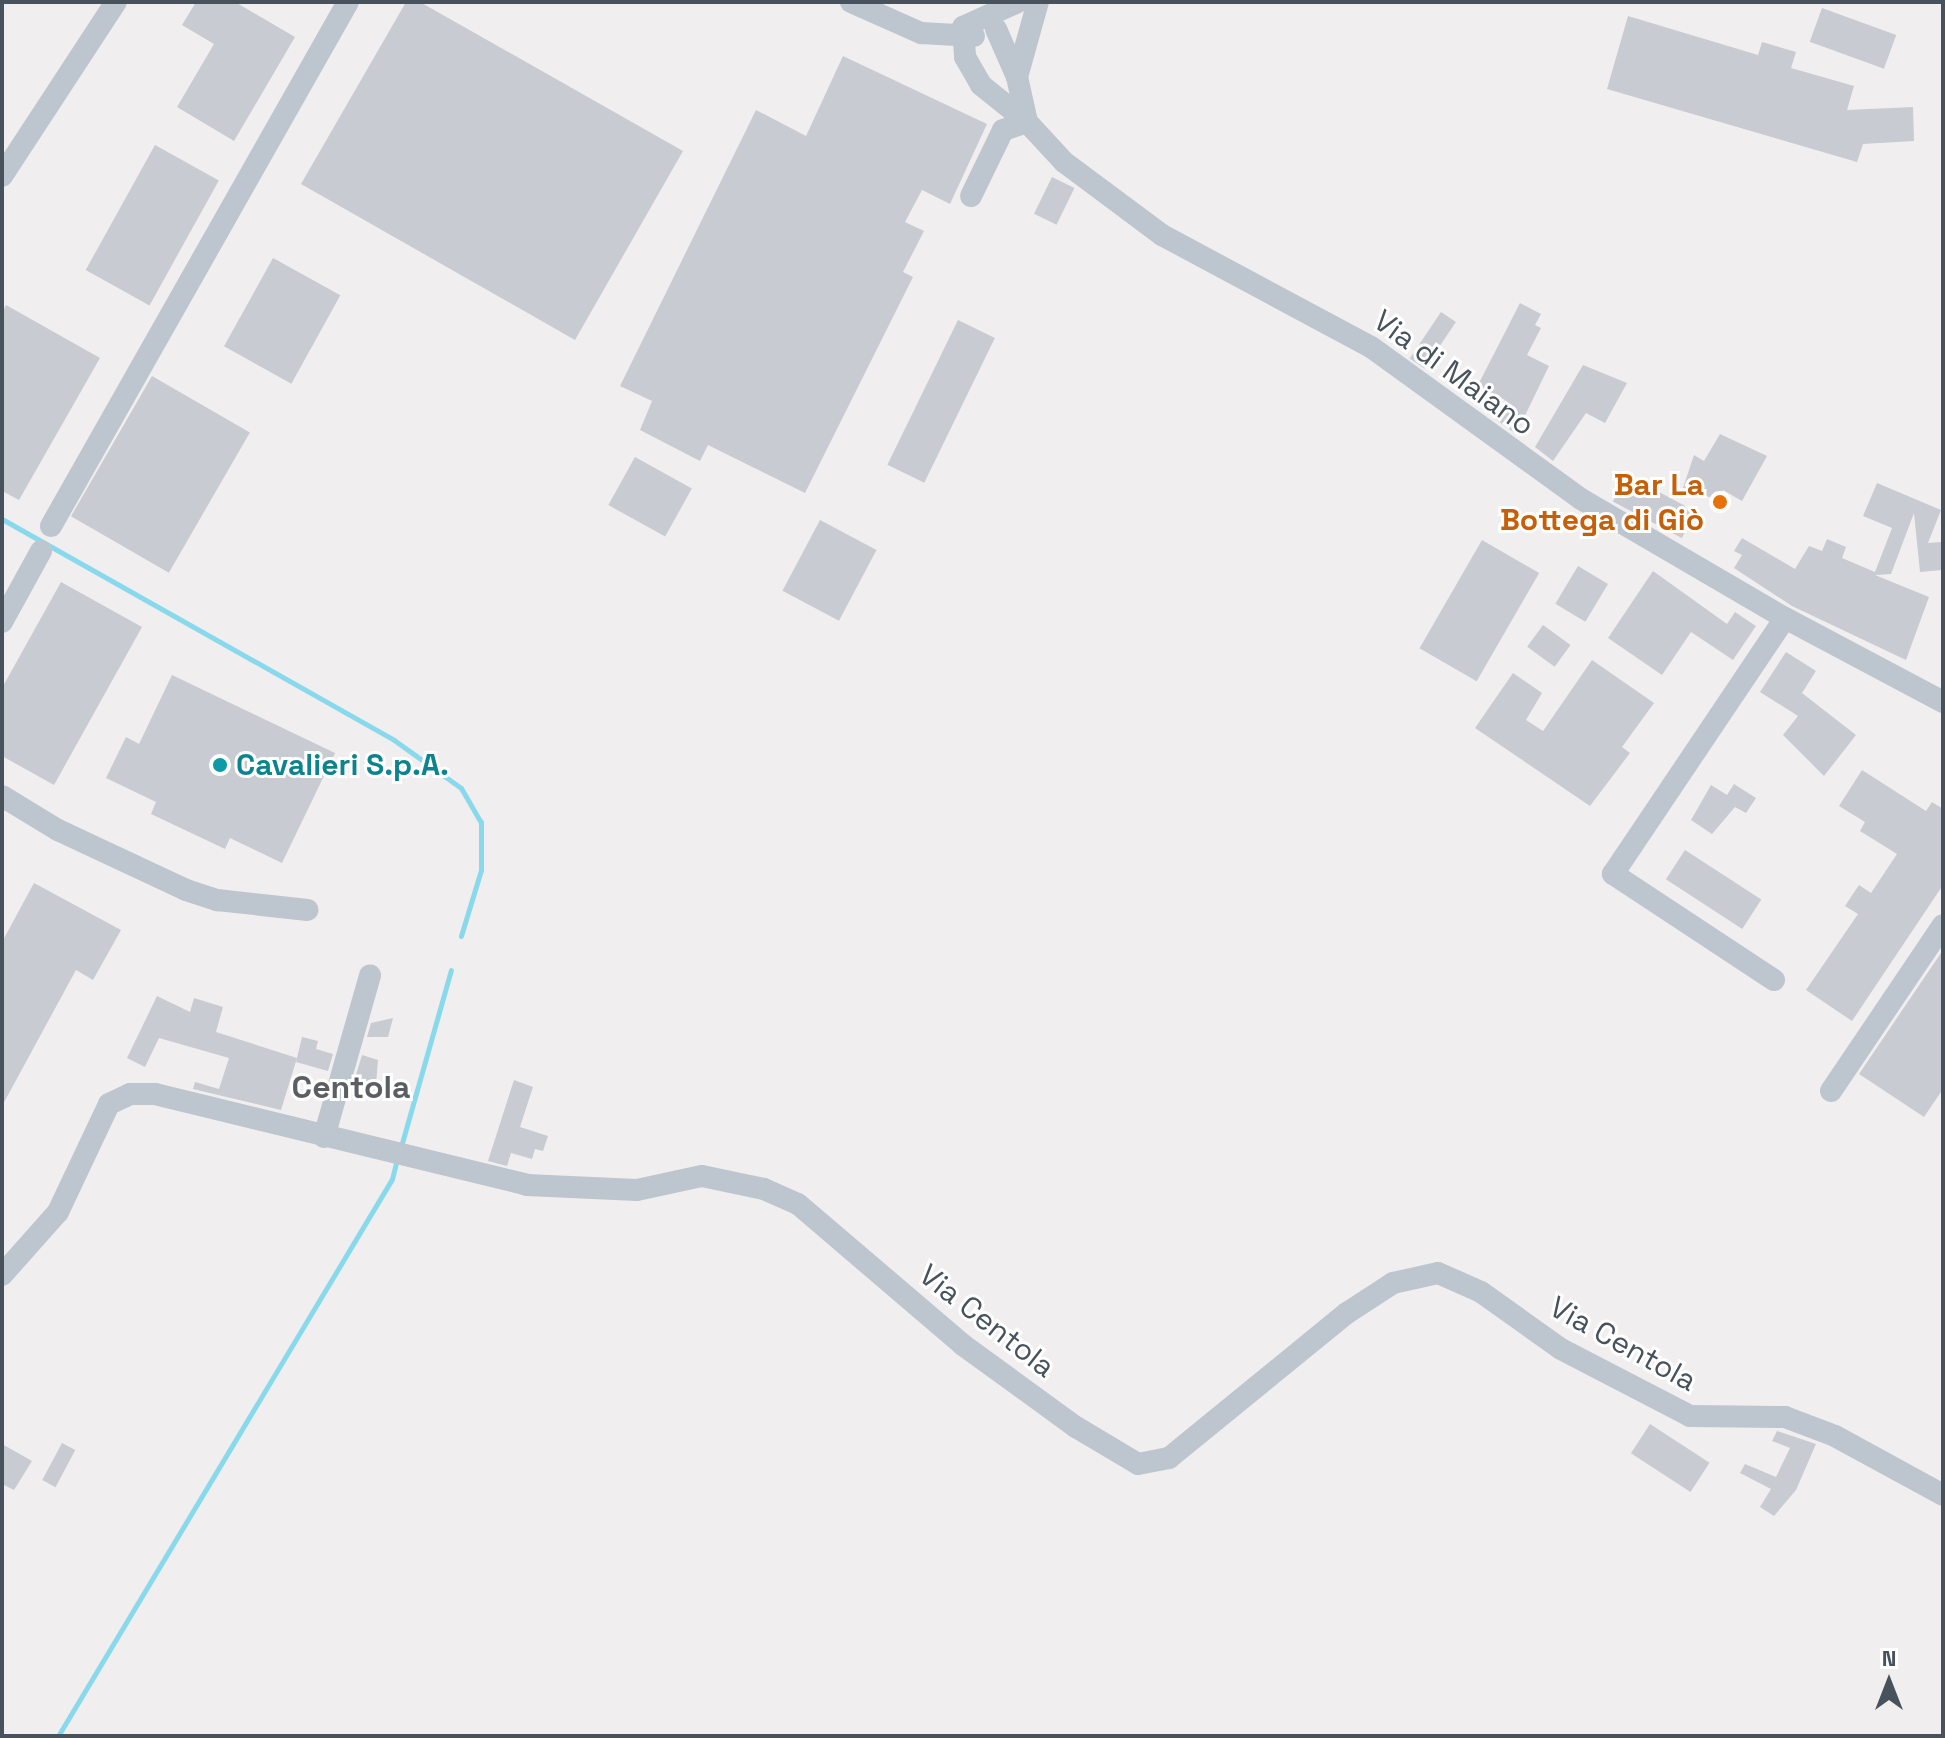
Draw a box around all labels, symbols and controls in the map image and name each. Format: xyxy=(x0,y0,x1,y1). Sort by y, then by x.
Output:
street label: Via di Maiano xyxy=(1367,303,1541,443)
place label: Bar La Bottega di Giò xyxy=(1500,467,1704,538)
marker: Bar La Bottega di Giò xyxy=(1711,493,1729,511)
place label: Cavalieri S.p.A. xyxy=(236,747,449,783)
marker: Cavalieri S.p.A. xyxy=(211,756,229,774)
district label: Centola xyxy=(292,1068,410,1106)
street label: Via Centola xyxy=(912,1257,1062,1385)
street label: Via Centola xyxy=(1543,1289,1703,1399)
north arrow xyxy=(1849,1642,1929,1722)
text: N xyxy=(1882,1644,1896,1672)

